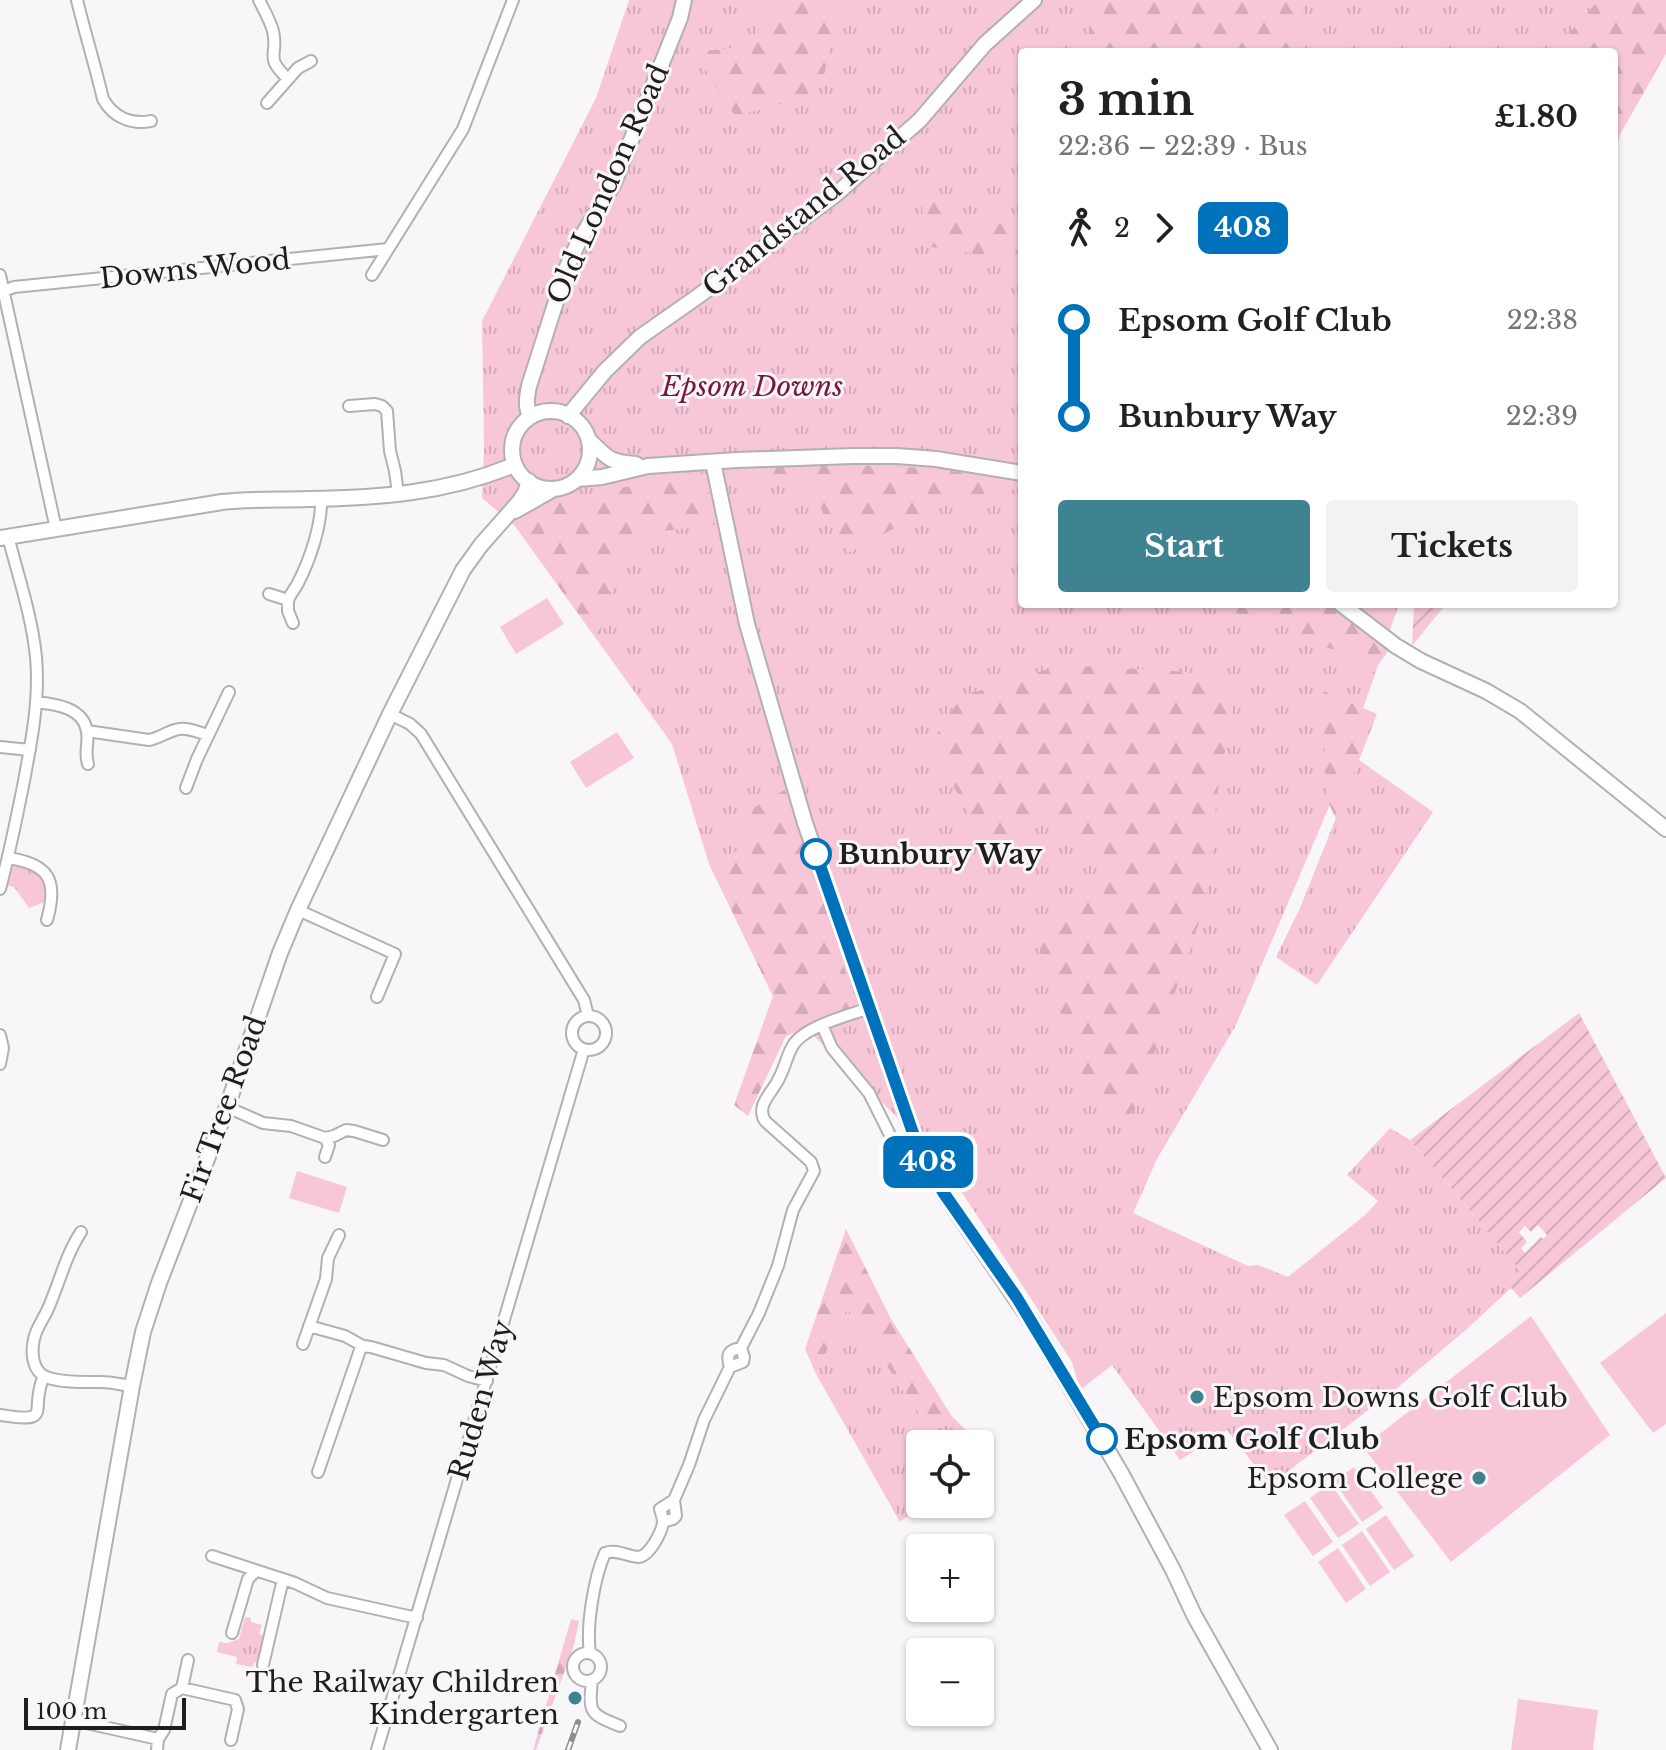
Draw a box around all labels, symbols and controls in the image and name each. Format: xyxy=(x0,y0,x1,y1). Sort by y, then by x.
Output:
street label: Old London Road xyxy=(539,58,677,310)
text: 3 min xyxy=(1058,72,1194,127)
text: £1.80 xyxy=(1494,98,1578,135)
street label: Grandstand Road xyxy=(695,119,913,305)
text: 22:36 – 22:39 · Bus xyxy=(1058,130,1307,162)
icon: walk xyxy=(1058,206,1102,250)
icon: forward xyxy=(1142,206,1186,250)
text: 408 xyxy=(1214,210,1272,245)
text: 2 xyxy=(1114,212,1130,244)
street label: Downs Wood xyxy=(98,242,292,296)
text: Epsom Golf Club xyxy=(1118,302,1392,339)
text: 22:38 xyxy=(1507,304,1578,336)
park label: Epsom Downs xyxy=(660,369,843,404)
text: Bunbury Way xyxy=(1118,398,1337,435)
text: 22:39 xyxy=(1506,400,1578,432)
button: Start xyxy=(1058,500,1310,592)
button: Tickets xyxy=(1326,500,1578,592)
place label: Bunbury Way xyxy=(838,837,1043,872)
marker: Bunbury Way xyxy=(801,839,831,869)
street label: Fir Tree Road xyxy=(174,1011,274,1207)
line badge: 408 xyxy=(882,1136,974,1188)
text: 408 xyxy=(899,1144,957,1179)
street label: Ruden Way xyxy=(441,1316,521,1484)
place label: Epsom Downs Golf Club xyxy=(1213,1380,1568,1415)
marker: Epsom Downs Golf Club xyxy=(1188,1388,1206,1406)
place label: Epsom Golf Club xyxy=(1124,1422,1379,1457)
marker: Epsom Golf Club xyxy=(1087,1424,1117,1454)
map controls xyxy=(906,1430,994,1726)
button: locate xyxy=(906,1430,994,1518)
place label: Epsom College xyxy=(1247,1461,1463,1496)
marker: Epsom College xyxy=(1470,1469,1488,1487)
button: + xyxy=(906,1534,994,1622)
button: − xyxy=(906,1638,994,1726)
place label: The Railway Children Kindergarten xyxy=(246,1665,559,1732)
marker: The Railway Children Kindergarten xyxy=(566,1689,584,1707)
scale bar xyxy=(24,1694,186,1730)
text: 100 m xyxy=(36,1698,107,1725)

